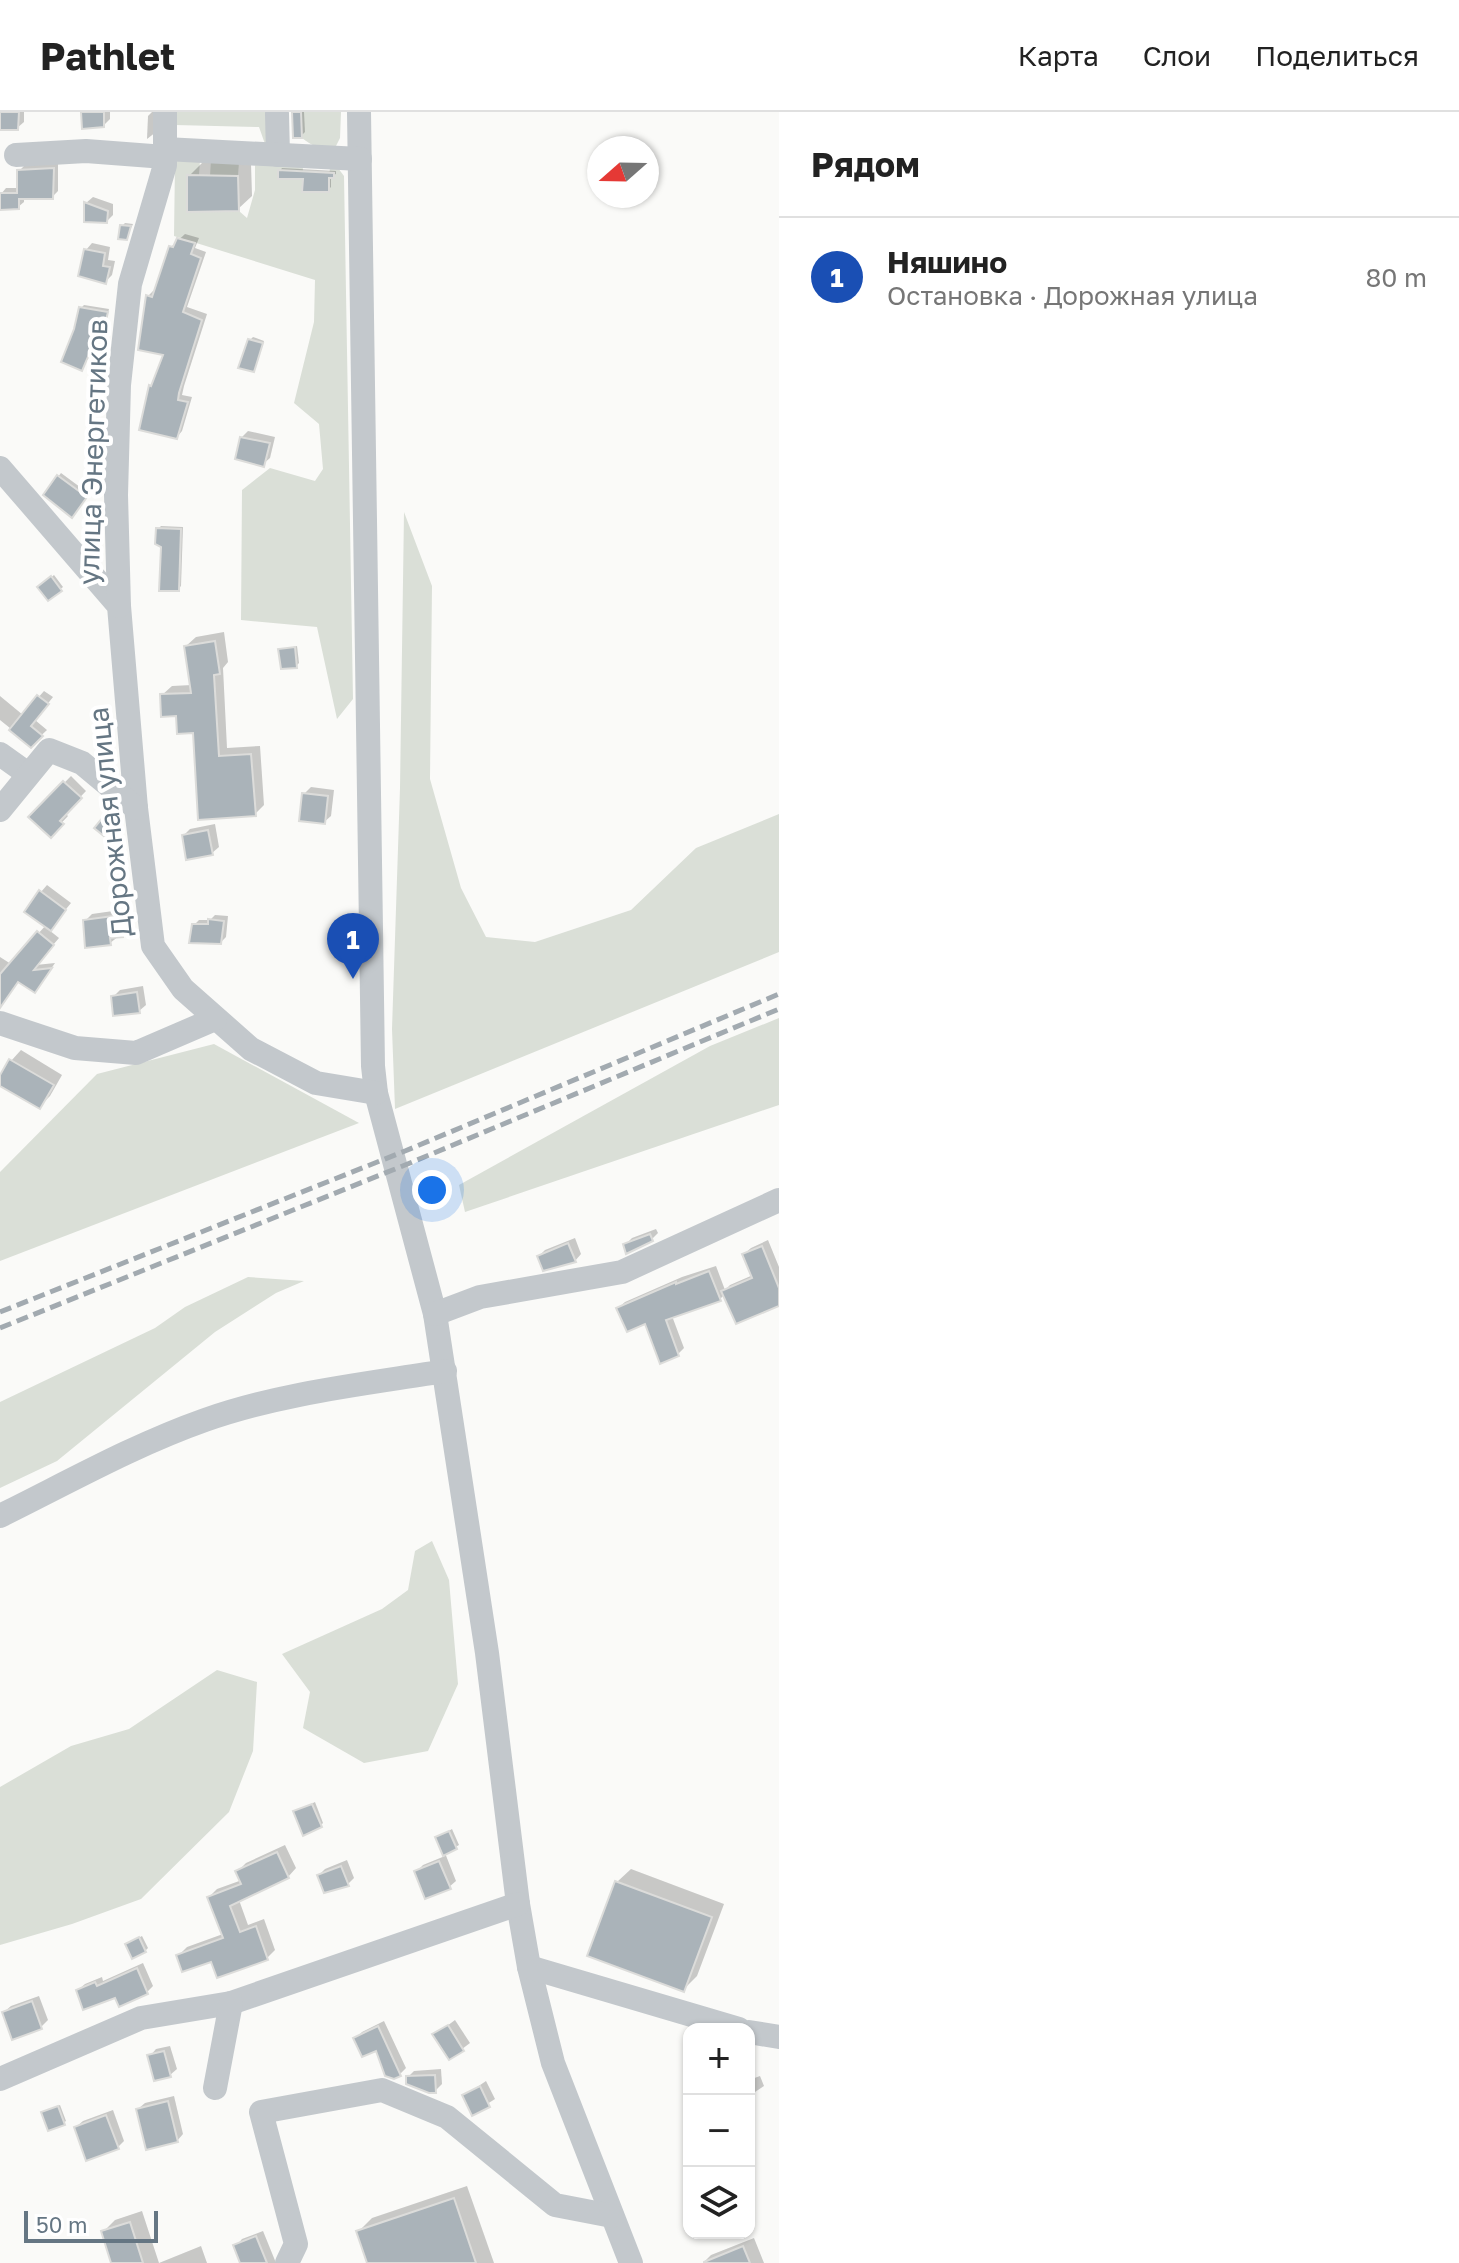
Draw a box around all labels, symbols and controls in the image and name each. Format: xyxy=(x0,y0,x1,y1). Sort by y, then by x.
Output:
text: Pathlet xyxy=(40,33,175,78)
text: Карта xyxy=(1018,39,1099,72)
text: Слои xyxy=(1143,39,1211,72)
text: Поделиться xyxy=(1255,39,1419,72)
north arrow xyxy=(587,136,659,208)
text: Рядом xyxy=(811,144,920,184)
text: Няшино xyxy=(887,244,1007,280)
text: 1 xyxy=(830,262,844,293)
text: 80 m xyxy=(1366,262,1427,293)
text: Остановка · Дорожная улица xyxy=(887,280,1258,311)
street label: улица Энергетиков xyxy=(71,318,114,586)
street label: Дорожная улица xyxy=(81,706,138,939)
pin: 1 xyxy=(327,913,379,979)
your location xyxy=(412,1170,452,1210)
map controls xyxy=(683,2023,755,2239)
button: + xyxy=(683,2023,755,2095)
button: − xyxy=(683,2095,755,2167)
button: layers xyxy=(683,2167,755,2239)
scale bar xyxy=(24,2207,158,2243)
text: 50 m xyxy=(36,2211,87,2238)

